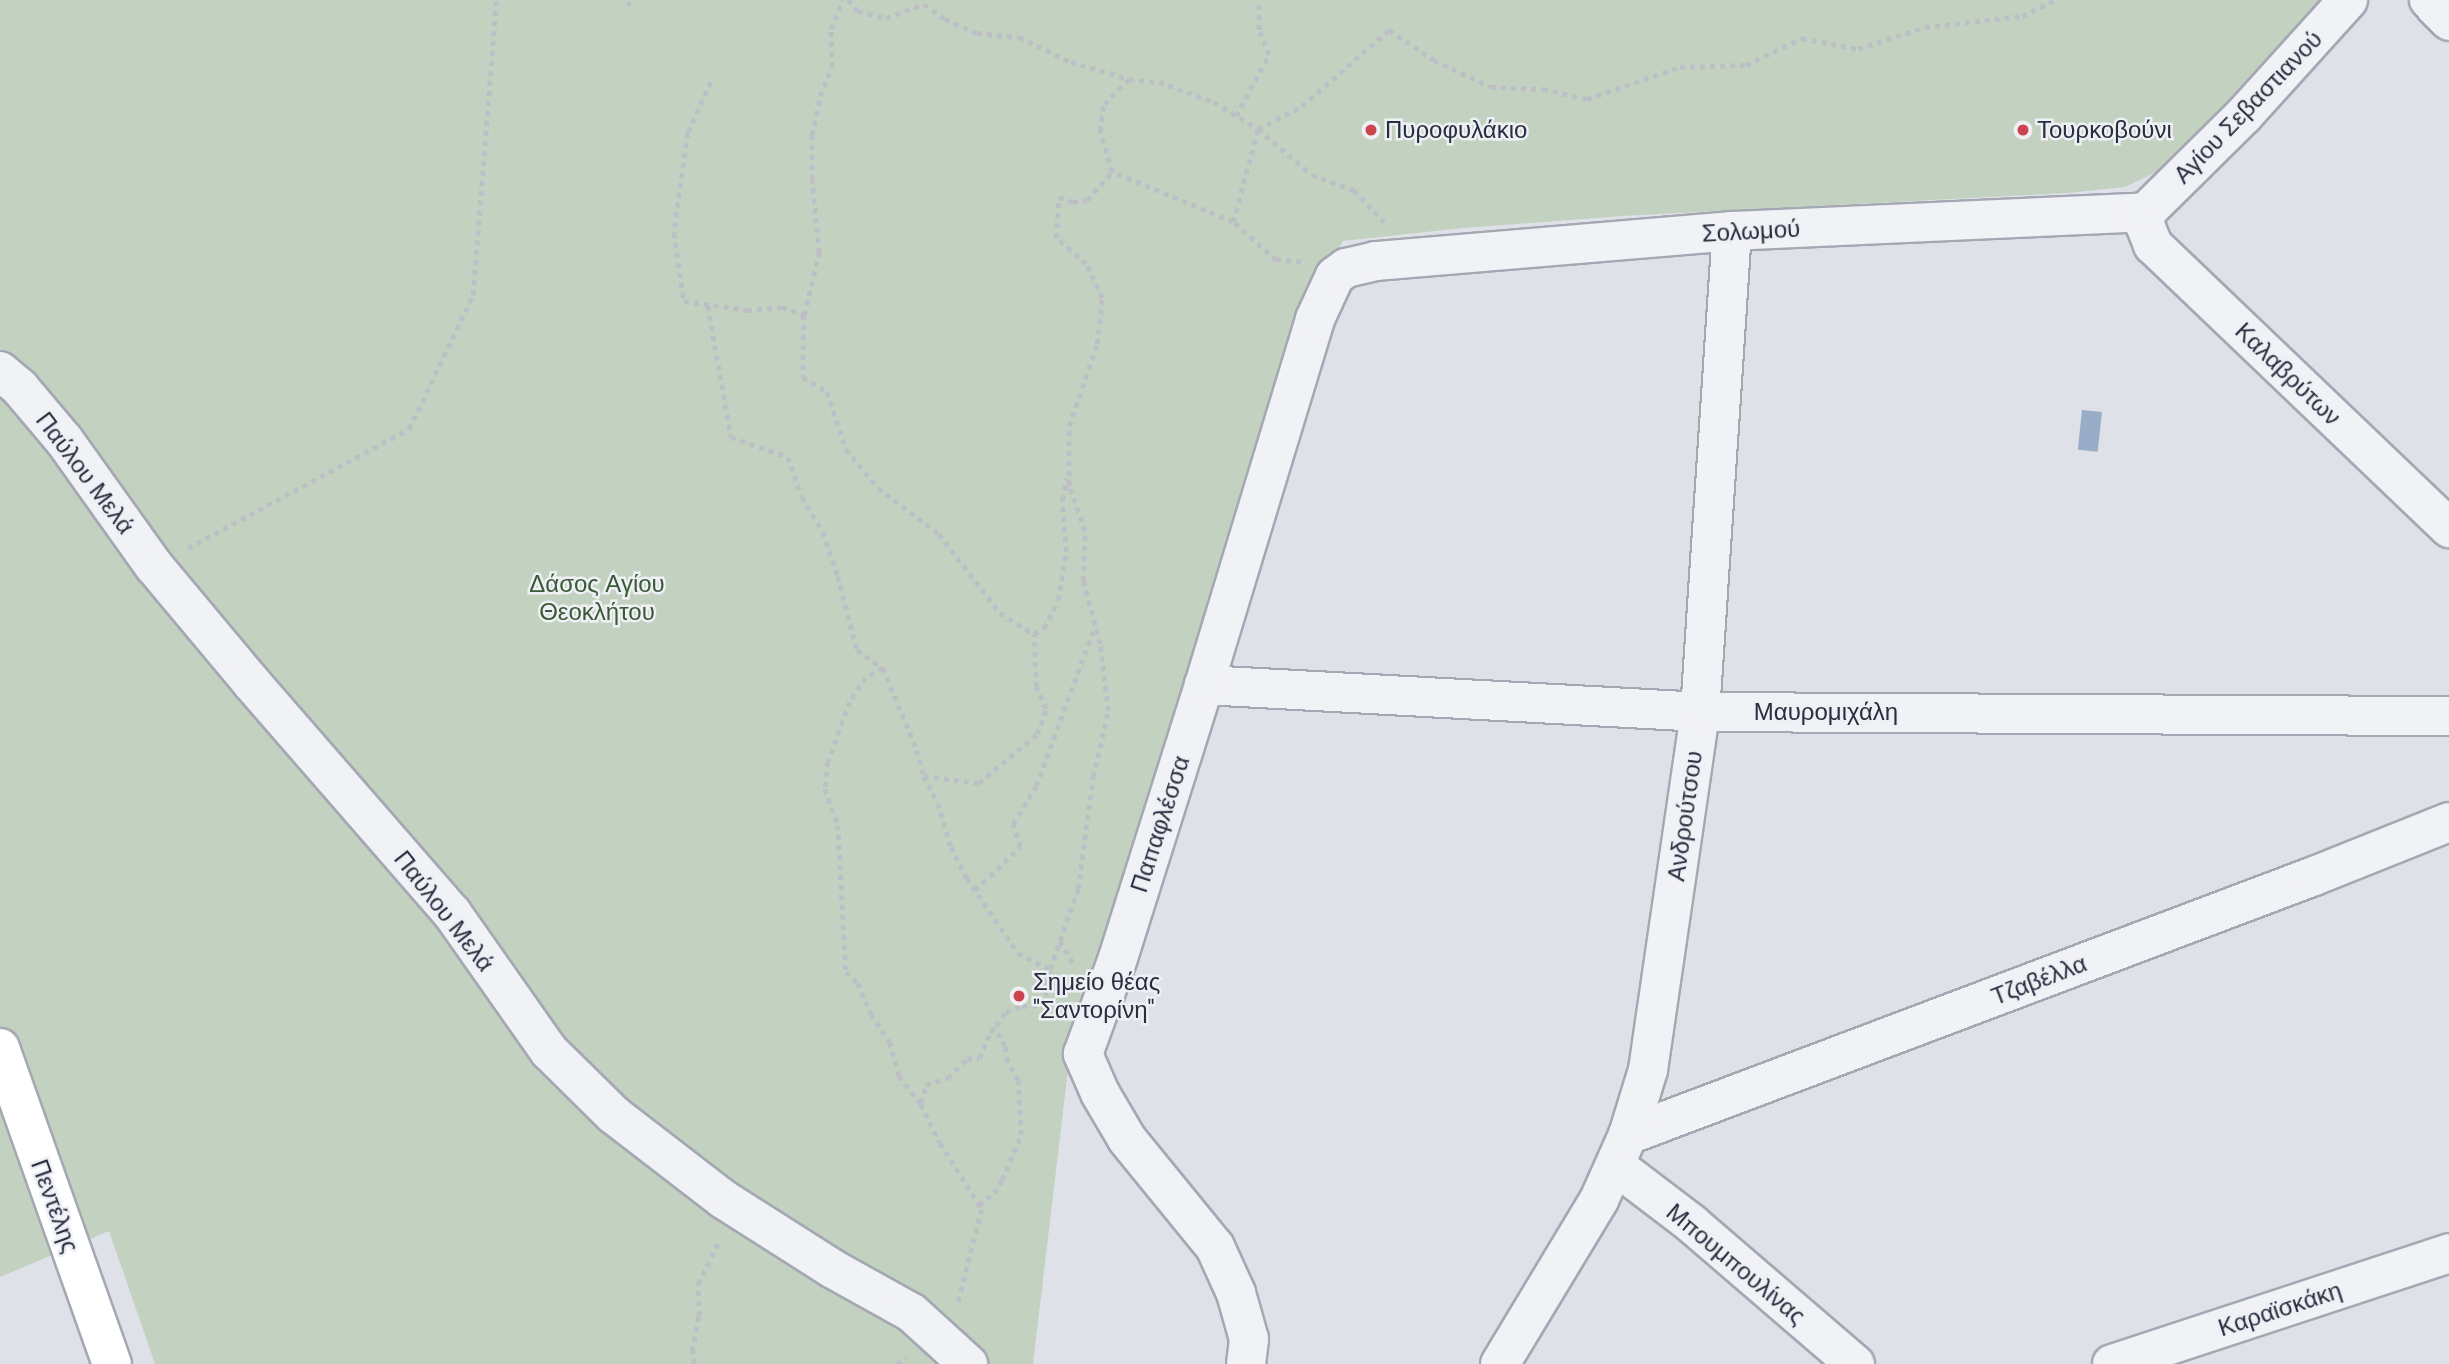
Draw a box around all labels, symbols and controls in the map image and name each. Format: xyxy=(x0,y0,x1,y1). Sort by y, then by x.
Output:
street label: Αγίου Σεβαστιανού xyxy=(2168,25,2328,189)
place label: Πυροφυλάκιο xyxy=(1385,116,1527,144)
place label: Τουρκοβούνι xyxy=(2037,116,2172,144)
marker: Πυροφυλάκιο xyxy=(1363,122,1379,138)
marker: Τουρκοβούνι xyxy=(2015,122,2031,138)
street label: Σολωμού xyxy=(1701,214,1801,248)
street label: Καλαβρύτων xyxy=(2229,317,2347,431)
street label: Παύλου Μελά xyxy=(30,406,140,540)
park label: Δάσος Αγίου Θεοκλήτου xyxy=(529,570,665,626)
street label: Μαυρομιχάλη xyxy=(1754,698,1898,726)
street label: Ανδρούτσου xyxy=(1662,749,1708,883)
street label: Παπαφλέσσα xyxy=(1124,752,1196,896)
street label: Παύλου Μελά xyxy=(388,845,500,977)
street label: Τζαβέλλα xyxy=(1987,949,2091,1011)
place label: Σημείο θέας "Σαντορίνη" xyxy=(1033,968,1160,1024)
marker: Σημείο θέας "Σαντορίνη" xyxy=(1011,988,1027,1004)
street label: Πεντέλης xyxy=(25,1155,85,1257)
street label: Μπουμπουλίνας xyxy=(1661,1198,1811,1330)
street label: Καραϊσκάκη xyxy=(2215,1275,2345,1343)

